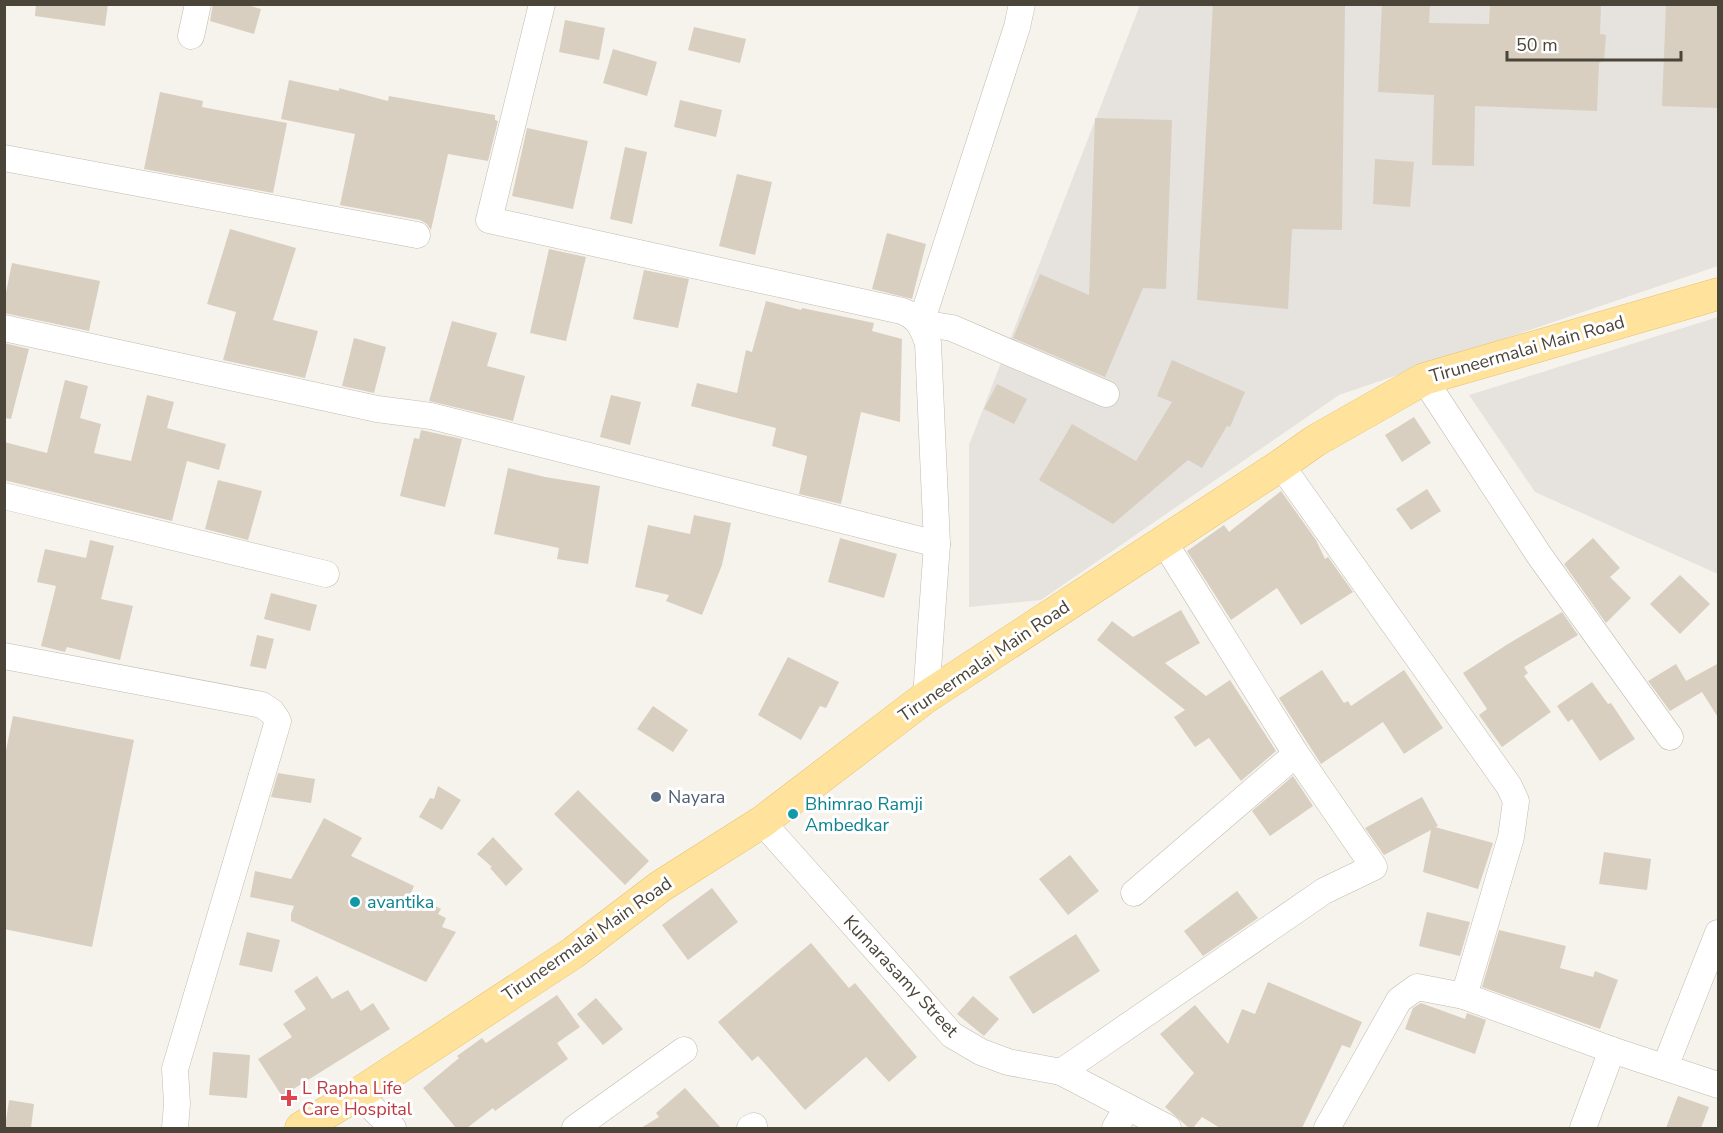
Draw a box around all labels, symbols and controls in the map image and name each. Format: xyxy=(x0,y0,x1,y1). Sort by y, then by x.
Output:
scale bar xyxy=(1507,24,1681,62)
text: 50 m xyxy=(1516,33,1558,57)
street label: Tiruneermalai Main Road xyxy=(1427,310,1627,388)
street label: Tiruneermalai Main Road xyxy=(894,595,1074,727)
place label: Nayara xyxy=(668,785,725,809)
marker: Nayara xyxy=(649,790,663,804)
place label: Bhimrao Ramji Ambedkar xyxy=(805,792,923,837)
marker: Bhimrao Ramji Ambedkar xyxy=(786,807,800,821)
street label: Tiruneermalai Main Road xyxy=(497,871,677,1007)
place label: avantika xyxy=(367,890,434,914)
marker: avantika xyxy=(348,895,362,909)
street label: Kumarasamy Street xyxy=(838,910,964,1043)
place label: L Rapha Life Care Hospital xyxy=(302,1076,413,1121)
marker: L Rapha Life Care Hospital xyxy=(280,1089,298,1107)

